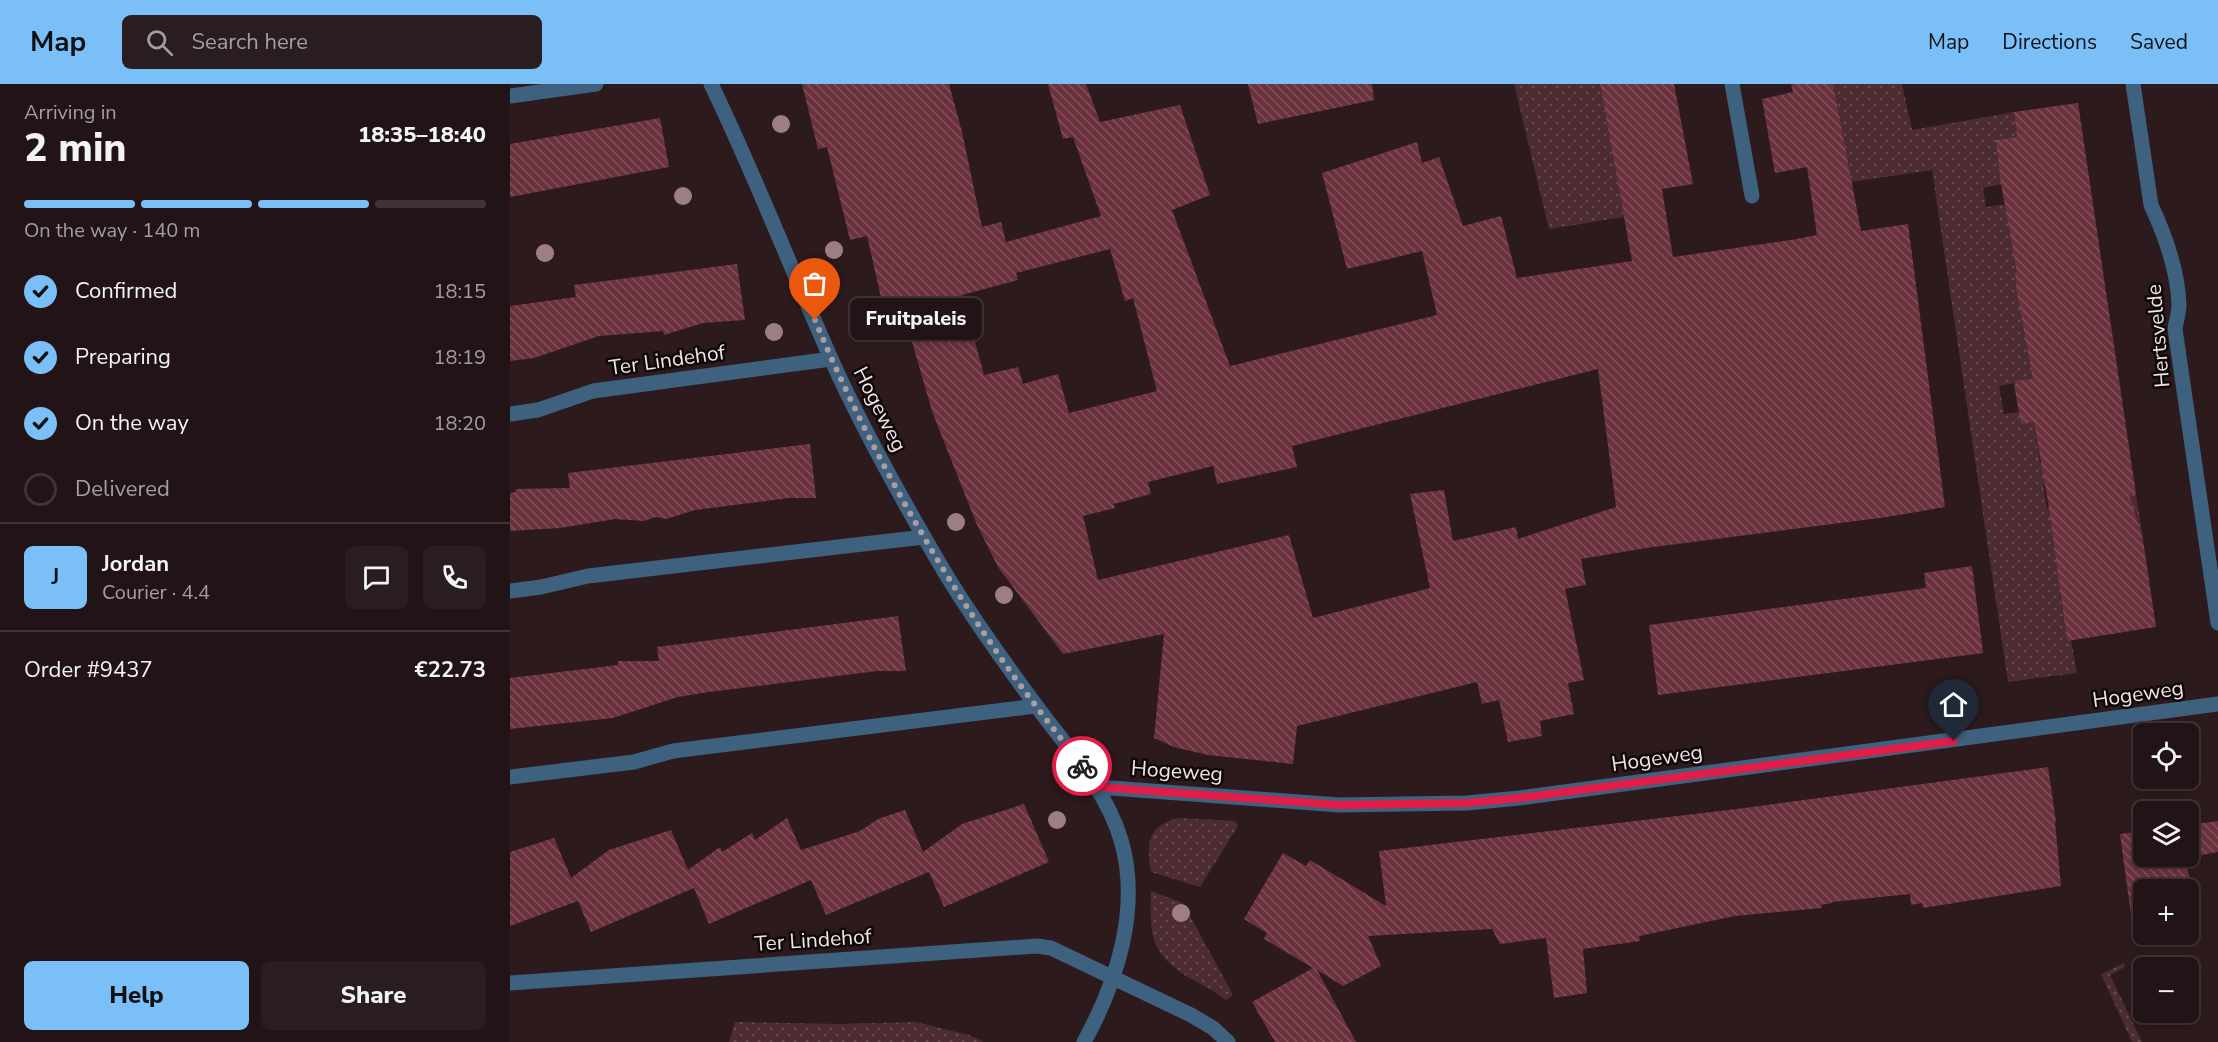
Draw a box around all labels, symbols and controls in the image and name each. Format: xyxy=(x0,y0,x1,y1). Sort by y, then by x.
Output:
search box xyxy=(122,15,542,69)
text: Map xyxy=(30,23,86,61)
icon: search xyxy=(143,26,176,59)
text: Search here xyxy=(191,27,308,57)
text: Map xyxy=(1928,28,1969,56)
text: Directions xyxy=(2002,28,2097,56)
text: Saved xyxy=(2130,28,2188,56)
text: Arriving in xyxy=(24,99,117,126)
text: 18:35–18:40 xyxy=(358,120,486,150)
text: 2 min xyxy=(24,122,127,175)
text: On the way · 140 m xyxy=(24,217,200,244)
pin xyxy=(789,258,840,320)
icon: bag xyxy=(798,267,831,300)
icon: check xyxy=(24,275,57,308)
text: Confirmed xyxy=(75,276,177,306)
text: 18:15 xyxy=(433,278,486,305)
street label: Hertsvelde xyxy=(2140,283,2176,389)
callout: Fruitpaleis xyxy=(851,299,983,341)
text: Fruitpaleis xyxy=(866,305,966,332)
street label: Ter Lindehof xyxy=(607,338,728,382)
icon: check xyxy=(24,341,57,374)
text: Preparing xyxy=(75,342,171,372)
text: 18:19 xyxy=(433,344,486,371)
street label: Hogeweg xyxy=(847,362,913,456)
icon: check xyxy=(24,407,57,440)
text: On the way xyxy=(75,408,189,438)
text: 18:20 xyxy=(433,410,486,437)
text: Delivered xyxy=(75,474,170,504)
button: chat xyxy=(345,546,408,609)
button: phone xyxy=(423,546,486,609)
text: Jordan xyxy=(102,549,169,579)
text: J xyxy=(52,562,59,592)
text: Courier · 4.4 xyxy=(102,579,210,606)
text: Order #9437 xyxy=(24,655,153,685)
text: €22.73 xyxy=(415,655,486,685)
street label: Hogeweg xyxy=(2090,674,2186,714)
pin xyxy=(1928,679,1979,741)
icon: home xyxy=(1937,688,1970,721)
map controls xyxy=(2133,723,2199,1023)
button: locate xyxy=(2133,723,2199,789)
courier xyxy=(1052,736,1112,796)
street label: Hogeweg xyxy=(1609,738,1705,778)
icon: bike xyxy=(1066,750,1099,783)
street label: Hogeweg xyxy=(1130,754,1224,788)
button: layers xyxy=(2133,801,2199,867)
button: + xyxy=(2133,879,2199,945)
street label: Ter Lindehof xyxy=(754,922,873,958)
button: − xyxy=(2133,957,2199,1023)
button: Help xyxy=(24,961,249,1030)
button: Share xyxy=(261,961,486,1030)

